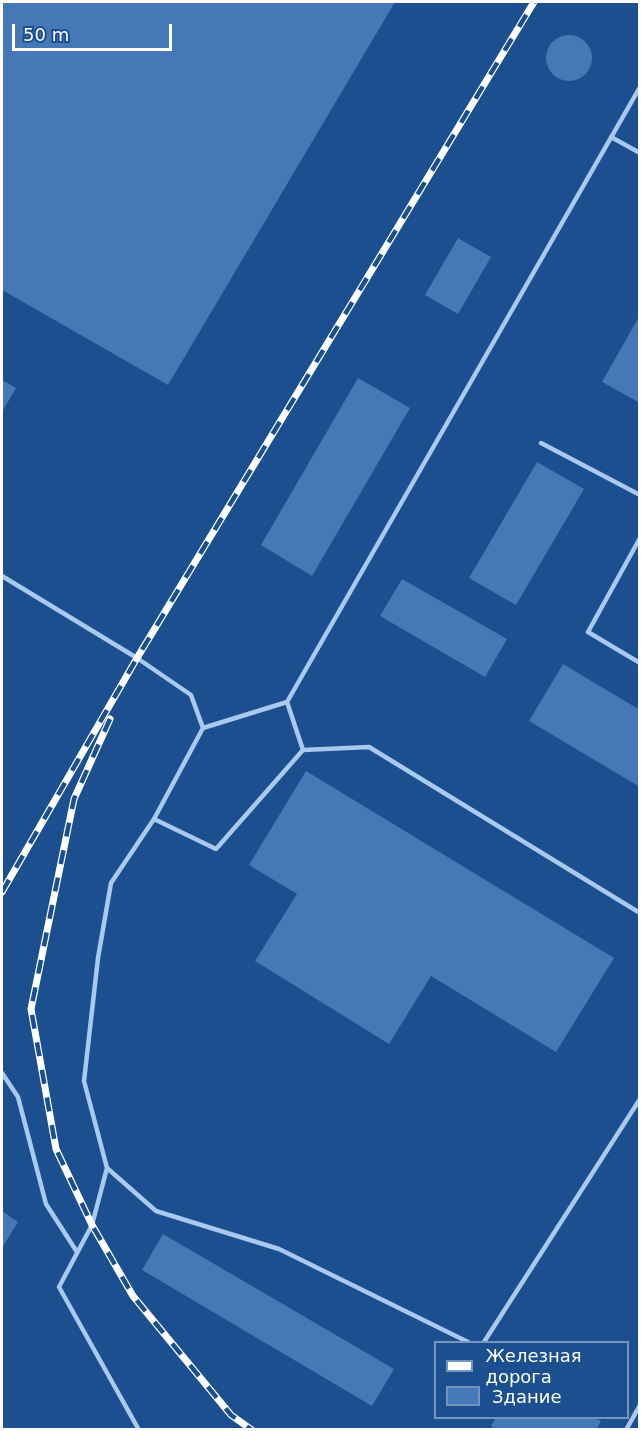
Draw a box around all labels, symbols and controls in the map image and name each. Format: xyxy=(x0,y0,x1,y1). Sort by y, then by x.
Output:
scale bar xyxy=(15,12,176,50)
text: 50 m xyxy=(23,24,69,45)
legend xyxy=(434,1341,629,1419)
text: Железная дорога xyxy=(485,1345,582,1387)
text: Здание xyxy=(492,1386,562,1407)

